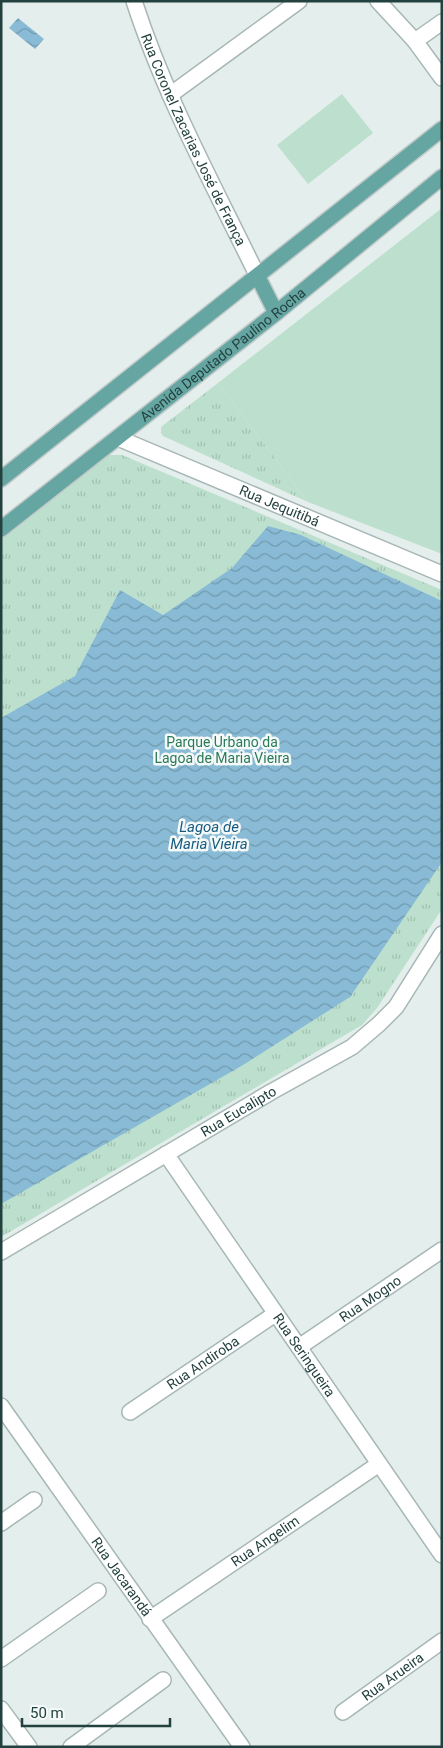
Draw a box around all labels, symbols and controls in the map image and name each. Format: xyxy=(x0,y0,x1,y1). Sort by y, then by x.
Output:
street label: Rua Coronel Zacarias José de França xyxy=(138,31,249,248)
street label: Avenida Deputado Paulino Rocha xyxy=(137,284,309,425)
street label: Rua Jequitibá xyxy=(237,482,322,530)
park label: Parque Urbano da Lagoa de Maria Vieira xyxy=(154,734,290,766)
water label: Lagoa de Maria Vieira xyxy=(170,818,248,853)
street label: Rua Eucalipto xyxy=(198,1083,279,1140)
street label: Rua Mogno xyxy=(336,1272,404,1325)
street label: Rua Seringueira xyxy=(270,1310,339,1400)
street label: Rua Andiroba xyxy=(164,1333,242,1393)
street label: Rua Angelim xyxy=(228,1512,302,1570)
street label: Rua Jacarandá xyxy=(88,1534,155,1619)
street label: Rua Arueira xyxy=(359,1649,426,1704)
scale bar xyxy=(22,1696,170,1728)
text: 50 m xyxy=(30,1704,64,1722)

